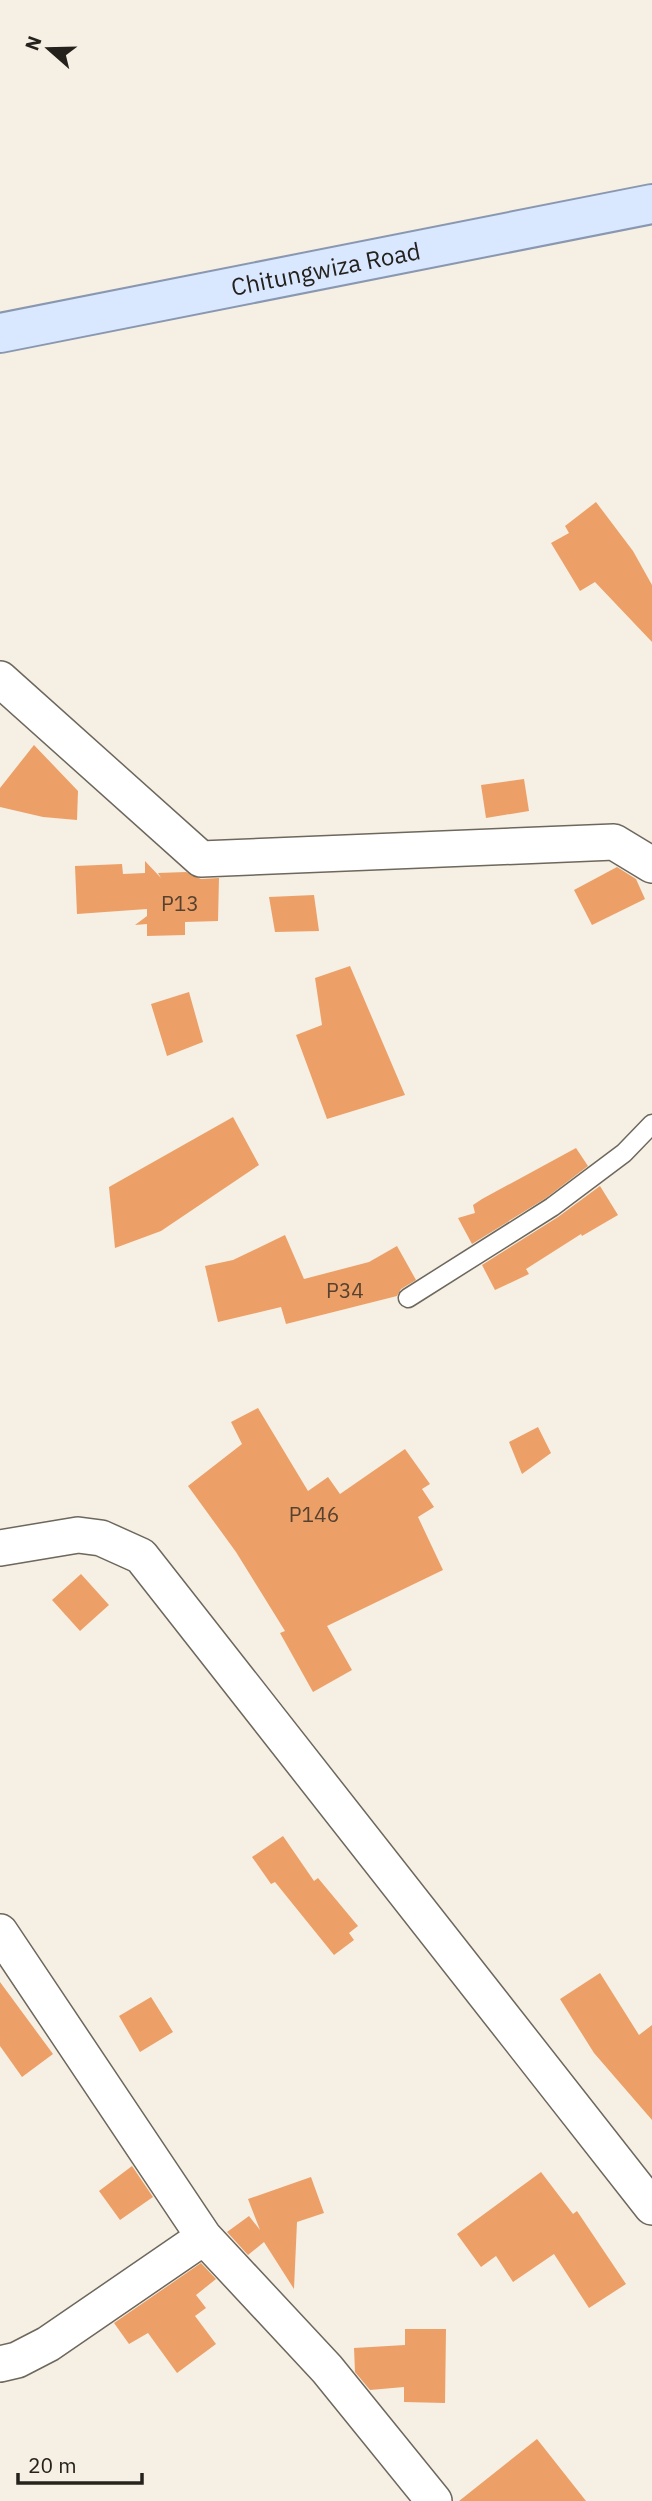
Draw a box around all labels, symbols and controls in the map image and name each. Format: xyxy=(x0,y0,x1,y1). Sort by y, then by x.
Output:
north arrow xyxy=(14,14,84,84)
text: N xyxy=(19,33,47,54)
street label: Chitungwiza Road xyxy=(228,234,423,303)
house number: P13 xyxy=(161,889,199,917)
house number: P34 xyxy=(326,1276,364,1304)
house number: P146 xyxy=(289,1500,339,1528)
scale bar xyxy=(18,2442,142,2486)
text: 20 m xyxy=(28,2451,77,2479)

